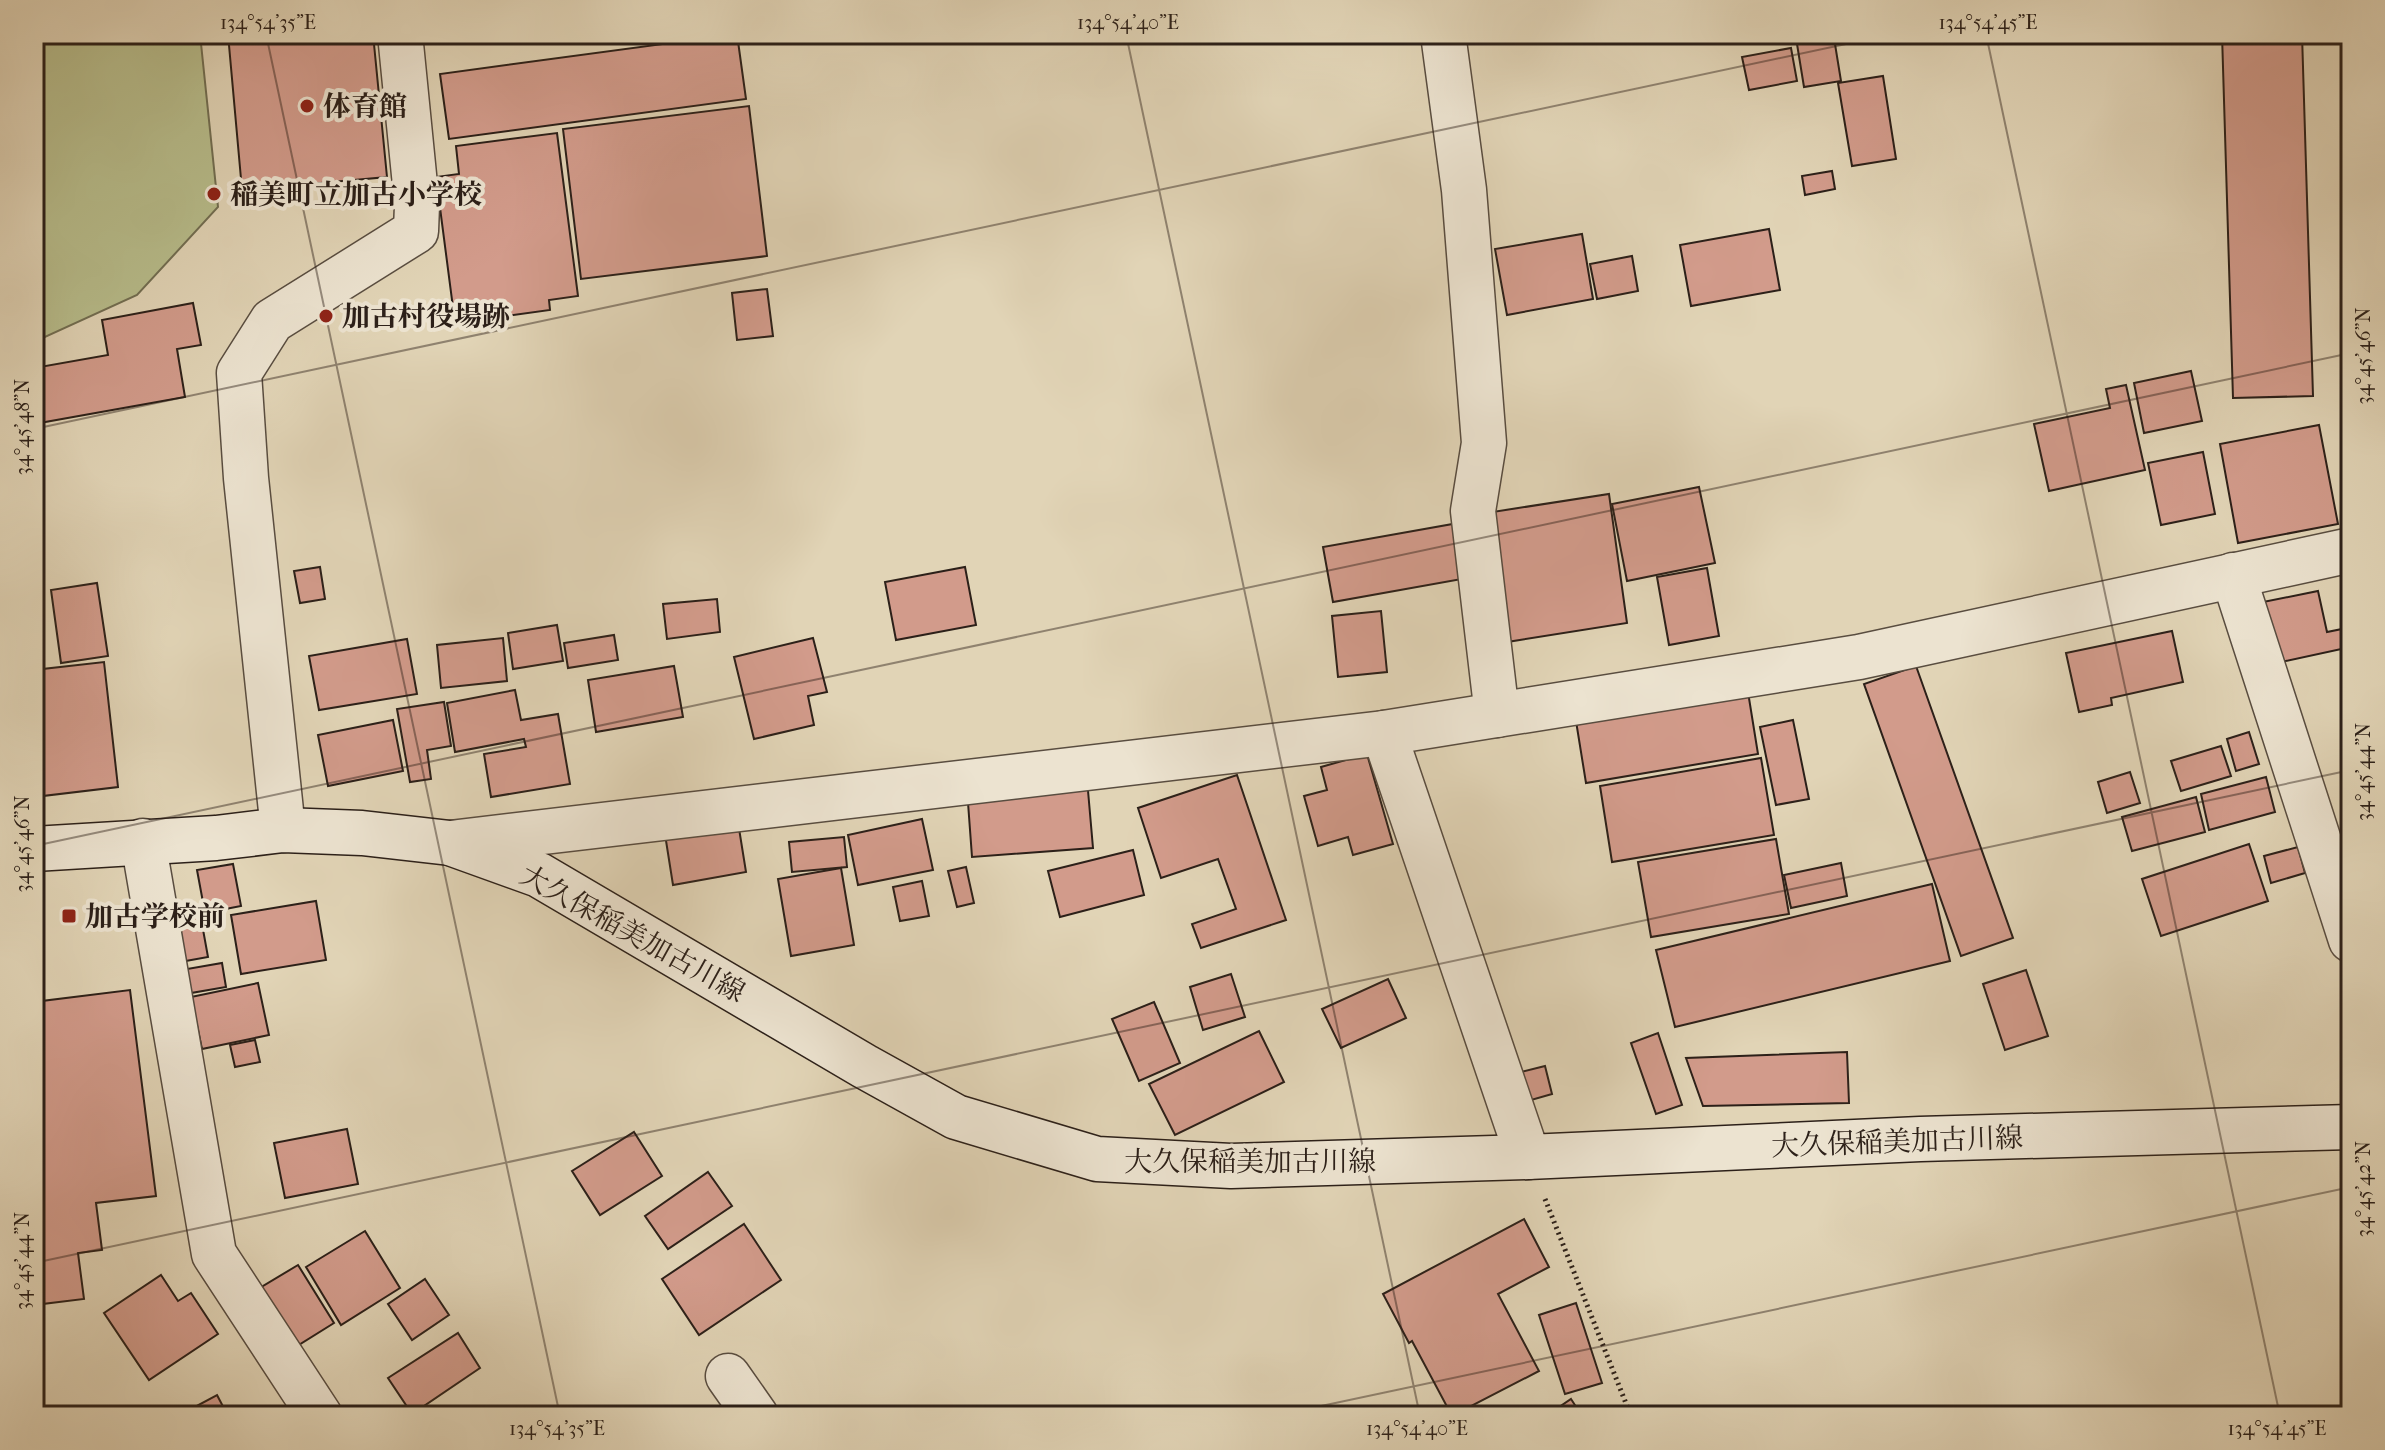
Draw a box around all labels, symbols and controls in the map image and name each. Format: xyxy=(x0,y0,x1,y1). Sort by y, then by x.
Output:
text: 134°54'35"E xyxy=(220,11,316,34)
text: 134°54'40"E xyxy=(1077,11,1179,34)
text: 134°54'45"E xyxy=(1938,11,2038,34)
place label: 体育館 xyxy=(323,90,407,123)
marker: 体育館 xyxy=(298,97,316,115)
place label: 稲美町立加古小学校 xyxy=(230,178,482,211)
marker: 稲美町立加古小学校 xyxy=(205,185,223,203)
place label: 加古村役場跡 xyxy=(342,300,510,333)
marker: 加古村役場跡 xyxy=(317,307,335,325)
text: 34°45'46"N xyxy=(2352,307,2375,405)
text: 34°45'48"N xyxy=(11,379,34,475)
text: 34°45'44"N xyxy=(2352,723,2375,821)
text: 34°45'46"N xyxy=(11,795,34,893)
street label: 大久保稲美加古川線 xyxy=(515,858,751,1009)
place label: 加古学校前 xyxy=(85,900,225,933)
marker: 加古学校前 xyxy=(60,907,78,925)
street label: 大久保稲美加古川線 xyxy=(1771,1121,2024,1162)
text: 34°45'42"N xyxy=(2352,1141,2375,1237)
street label: 大久保稲美加古川線 xyxy=(1124,1145,1376,1178)
text: 34°45'44"N xyxy=(11,1212,34,1310)
text: 134°54'35"E xyxy=(509,1417,605,1440)
text: 134°54'40"E xyxy=(1366,1417,1468,1440)
text: 134°54'45"E xyxy=(2227,1417,2327,1440)

